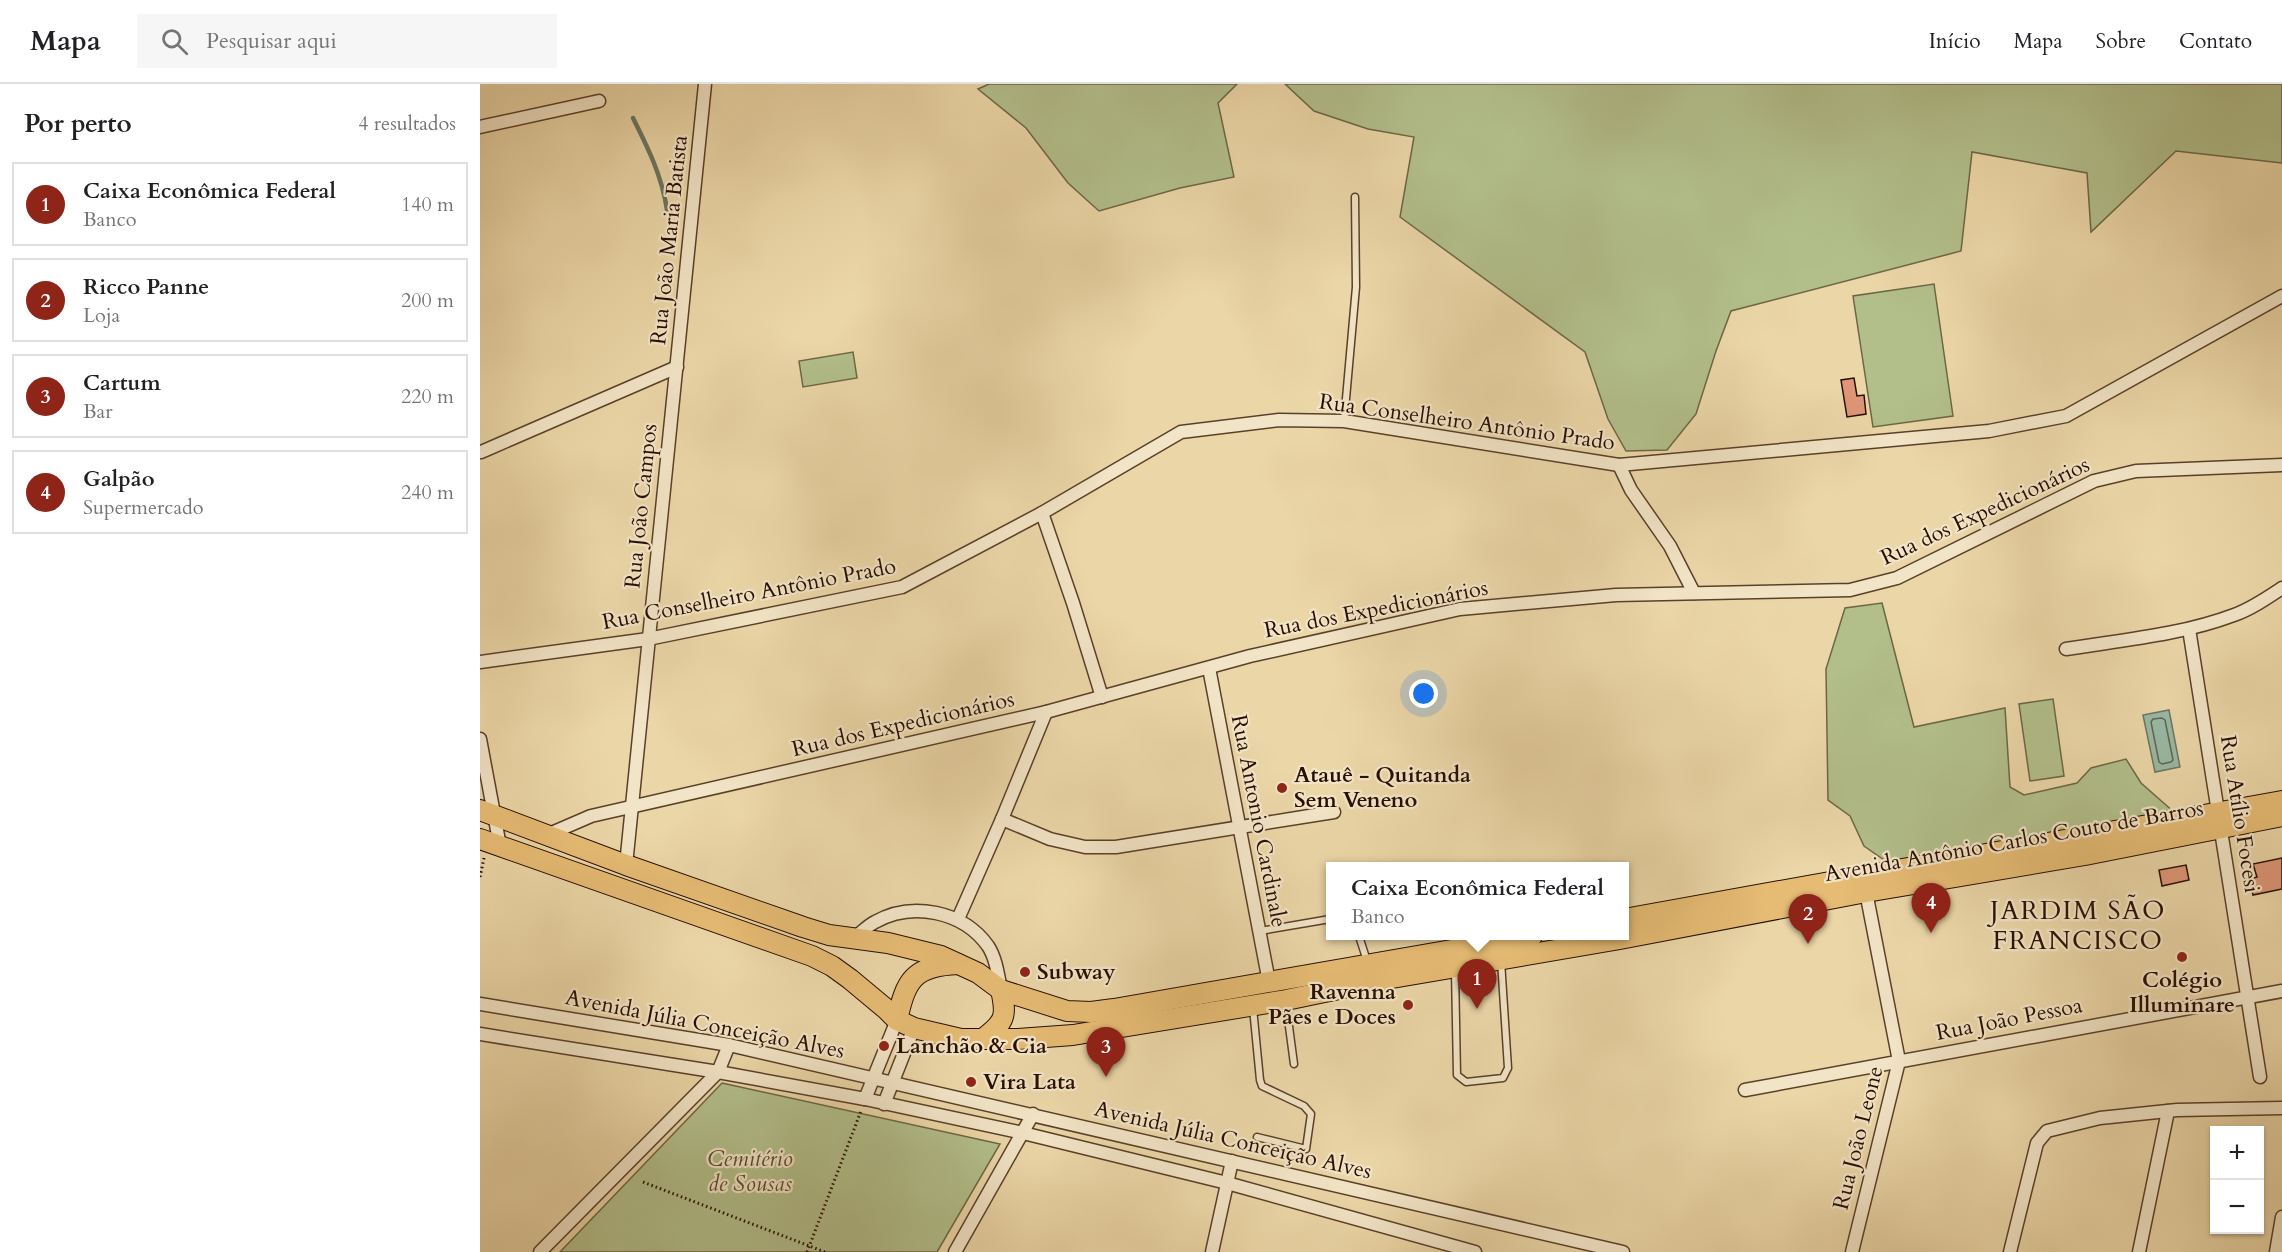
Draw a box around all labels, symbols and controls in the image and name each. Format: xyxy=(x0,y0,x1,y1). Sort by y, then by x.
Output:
search box xyxy=(137,14,557,68)
text: Mapa xyxy=(30,22,101,60)
icon: search xyxy=(158,25,191,58)
text: Pesquisar aqui xyxy=(206,26,337,56)
text: Início xyxy=(1929,27,1981,56)
text: Mapa xyxy=(2014,27,2063,56)
text: Sobre xyxy=(2096,27,2146,56)
text: Contato xyxy=(2179,27,2252,56)
text: Por perto xyxy=(24,106,132,141)
text: 4 resultados xyxy=(358,110,456,137)
street label: Rua João Maria Batista xyxy=(643,133,695,346)
text: Caixa Econômica Federal xyxy=(83,176,336,206)
text: 1 xyxy=(40,191,51,218)
text: 140 m xyxy=(401,191,454,218)
text: Banco xyxy=(83,206,137,233)
text: Ricco Panne xyxy=(83,272,209,302)
text: 2 xyxy=(40,287,51,314)
text: 200 m xyxy=(401,287,454,314)
text: Loja xyxy=(83,302,120,329)
text: Cartum xyxy=(83,368,161,398)
text: 3 xyxy=(40,383,51,410)
text: 220 m xyxy=(401,383,454,410)
street label: Rua Conselheiro Antônio Prado xyxy=(1317,386,1617,458)
text: Bar xyxy=(83,398,113,425)
street label: Rua João Campos xyxy=(617,422,665,590)
street label: Rua dos Expedicionários xyxy=(1876,449,2094,573)
text: Galpão xyxy=(83,464,155,494)
text: 4 xyxy=(40,479,51,506)
text: 240 m xyxy=(401,479,454,506)
text: Supermercado xyxy=(83,494,204,521)
street label: Rua Conselheiro Antônio Prado xyxy=(600,551,899,637)
street label: Rua dos Expedicionários xyxy=(1262,573,1490,645)
your location xyxy=(1409,679,1438,708)
street label: Rua dos Expedicionários xyxy=(789,684,1017,764)
street label: Rua Antonio Cardinale xyxy=(1224,712,1294,930)
street label: Rua Atílio Focesi xyxy=(2213,733,2267,895)
place label: Atauê - Quitanda Sem Veneno xyxy=(1294,760,1471,815)
marker: Atauê - Quitanda Sem Veneno xyxy=(1275,781,1289,795)
street label: Avenida Antônio Carlos Couto de Barros xyxy=(1822,793,2206,889)
popup xyxy=(1326,862,1629,940)
text: Caixa Econômica Federal xyxy=(1351,873,1604,903)
pin: 4 xyxy=(1912,884,1950,933)
district label: JARDIM SÃO FRANCISCO xyxy=(1986,893,2166,958)
pin: 2 xyxy=(1788,894,1828,944)
text: Banco xyxy=(1351,903,1405,930)
marker: Colégio Illuminare xyxy=(2175,950,2189,964)
place label: Subway xyxy=(1037,957,1116,987)
pin: 1 xyxy=(1458,960,1496,1009)
marker: Subway xyxy=(1018,965,1032,979)
place label: Colégio Illuminare xyxy=(2129,965,2235,1020)
place label: Ravenna Pães e Doces xyxy=(1268,977,1396,1032)
street label: Avenida Júlia Conceição Alves xyxy=(563,982,847,1066)
street label: Rua João Pessoa xyxy=(1933,990,2085,1048)
marker: Ravenna Pães e Doces xyxy=(1401,998,1415,1012)
pin: 3 xyxy=(1086,1028,1126,1077)
place label: Lanchão & Cia xyxy=(896,1031,1047,1061)
marker: Lanchão & Cia xyxy=(877,1039,891,1053)
street label: Rua João Leone xyxy=(1826,1063,1890,1213)
place label: Vira Lata xyxy=(983,1067,1076,1097)
marker: Vira Lata xyxy=(964,1075,978,1089)
street label: Avenida Júlia Conceição Alves xyxy=(1091,1093,1375,1187)
map controls xyxy=(2210,1126,2264,1234)
button: + xyxy=(2210,1126,2264,1180)
park label: Cemitério de Sousas xyxy=(707,1144,793,1199)
button: − xyxy=(2210,1180,2264,1234)

